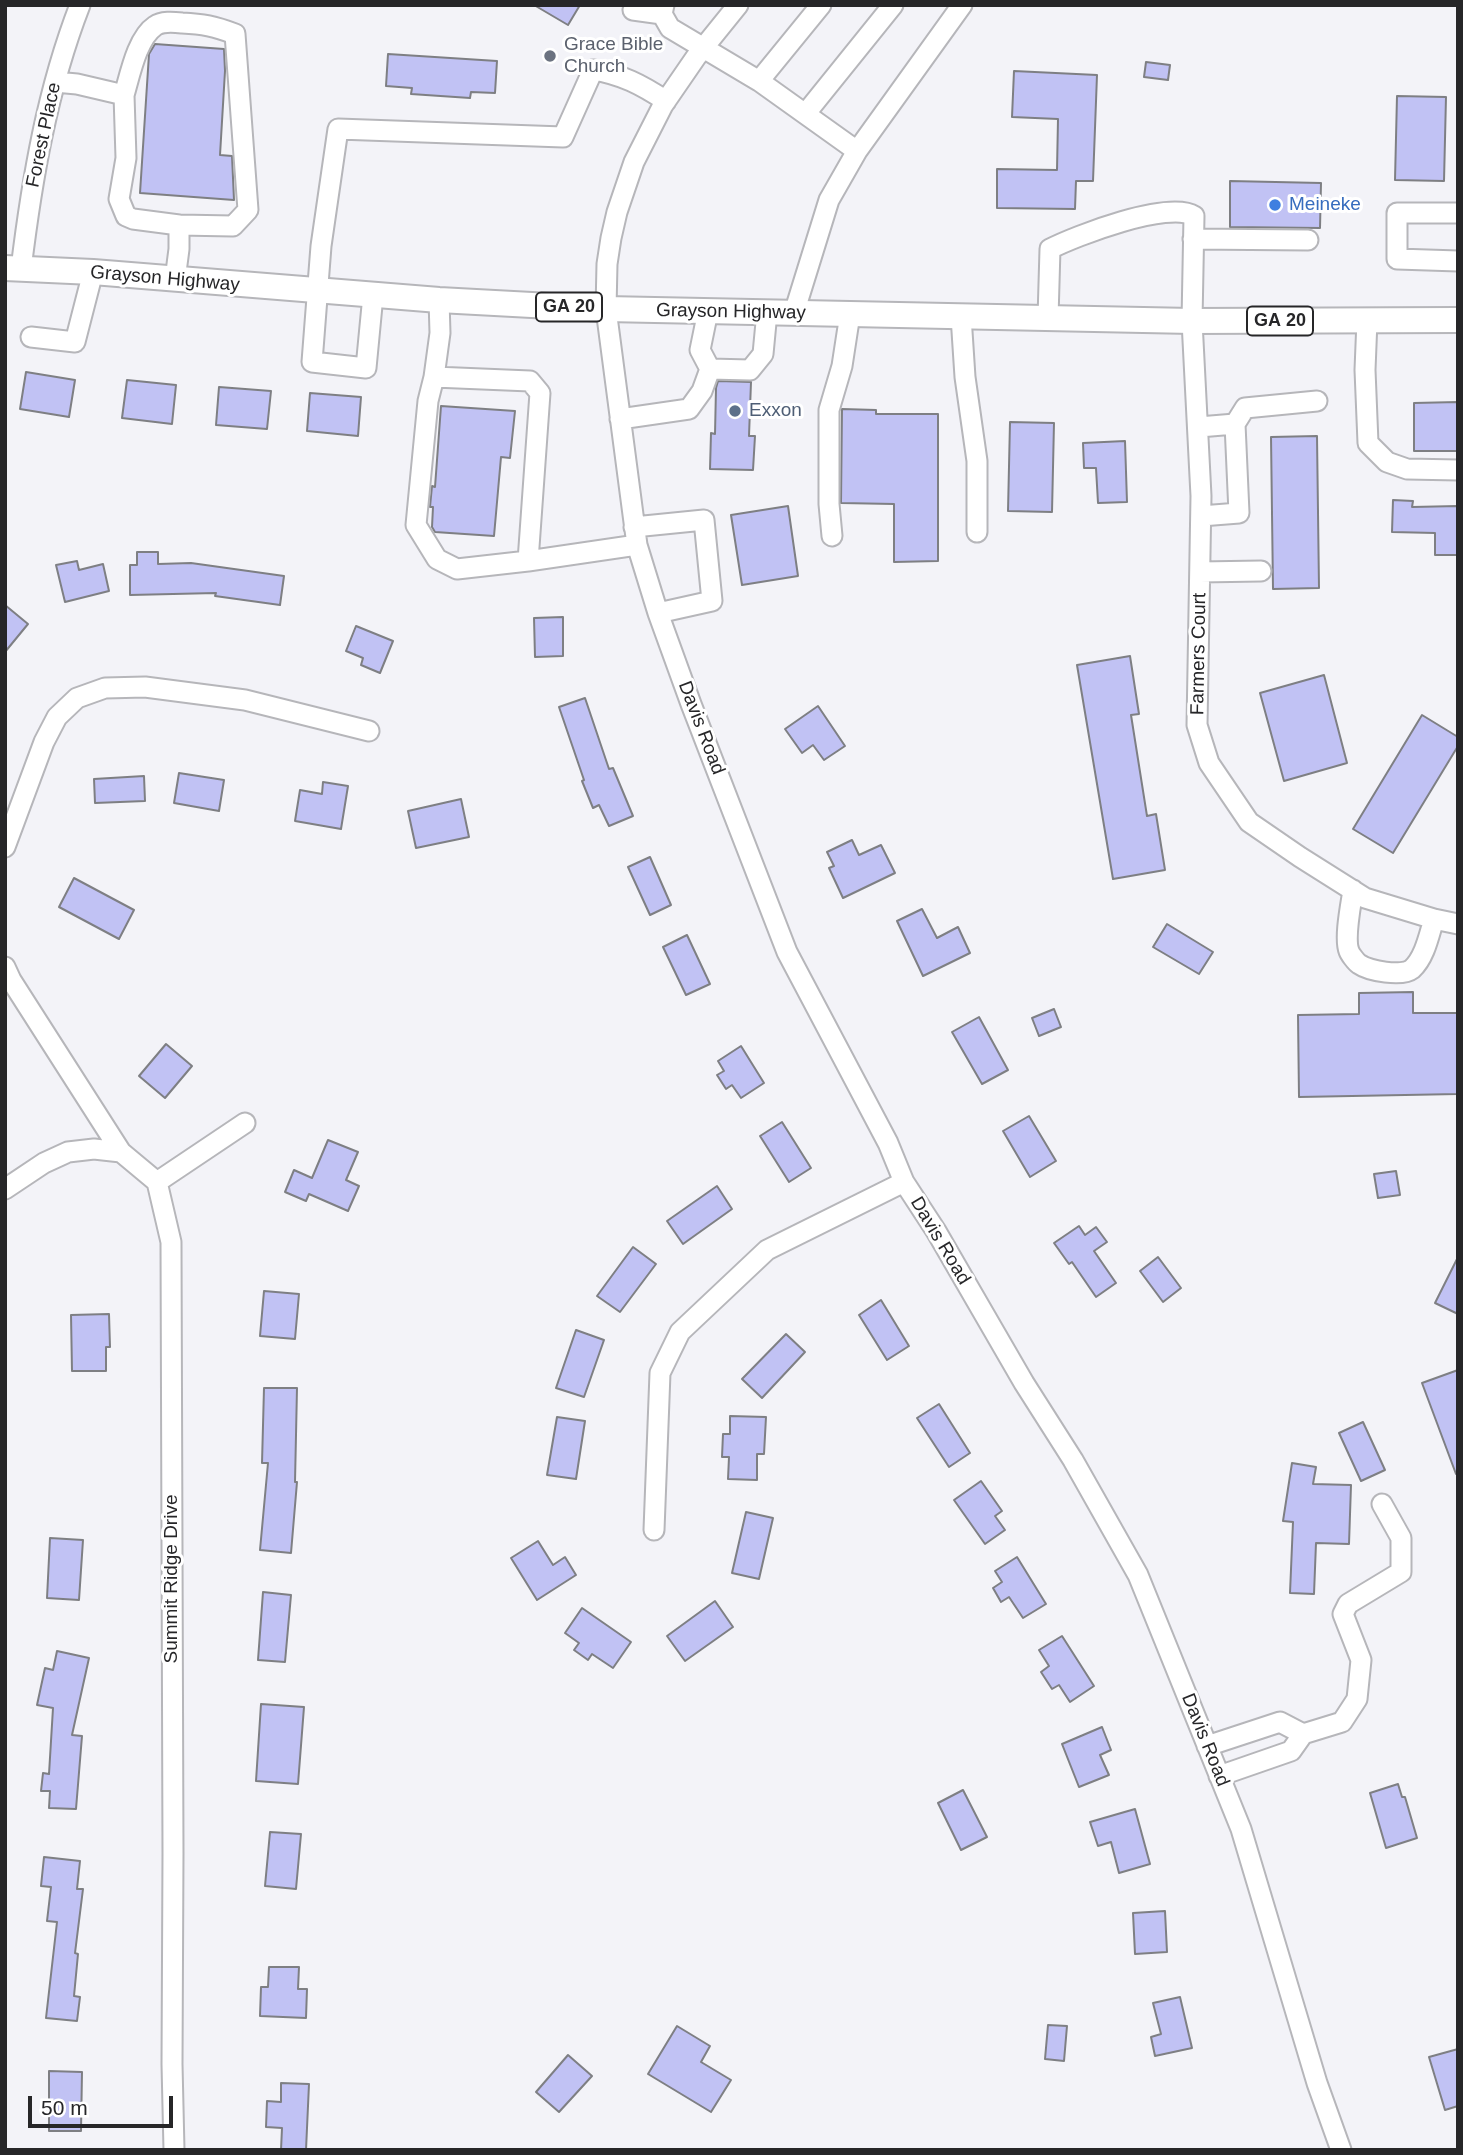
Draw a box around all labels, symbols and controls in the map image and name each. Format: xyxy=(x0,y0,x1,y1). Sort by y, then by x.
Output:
place label: Grace Bible Church xyxy=(564,34,663,78)
marker: Grace Bible Church xyxy=(542,48,558,64)
street label: Forest Place xyxy=(22,80,66,190)
place label: Meineke xyxy=(1289,194,1361,216)
marker: Meineke xyxy=(1267,197,1283,213)
street label: Grayson Highway xyxy=(89,261,241,297)
road number: GA 20 xyxy=(536,292,602,321)
street label: Grayson Highway xyxy=(656,299,806,325)
road number: GA 20 xyxy=(1247,306,1313,335)
place label: Exxon xyxy=(749,400,802,422)
marker: Exxon xyxy=(727,403,743,419)
street label: Farmers Court xyxy=(1187,593,1211,715)
street label: Davis Road xyxy=(673,678,729,778)
street label: Davis Road xyxy=(905,1193,975,1289)
street label: Summit Ridge Drive xyxy=(161,1495,183,1663)
street label: Davis Road xyxy=(1176,1690,1234,1790)
scale bar xyxy=(32,2082,177,2126)
text: 50 m xyxy=(41,2096,88,2119)

